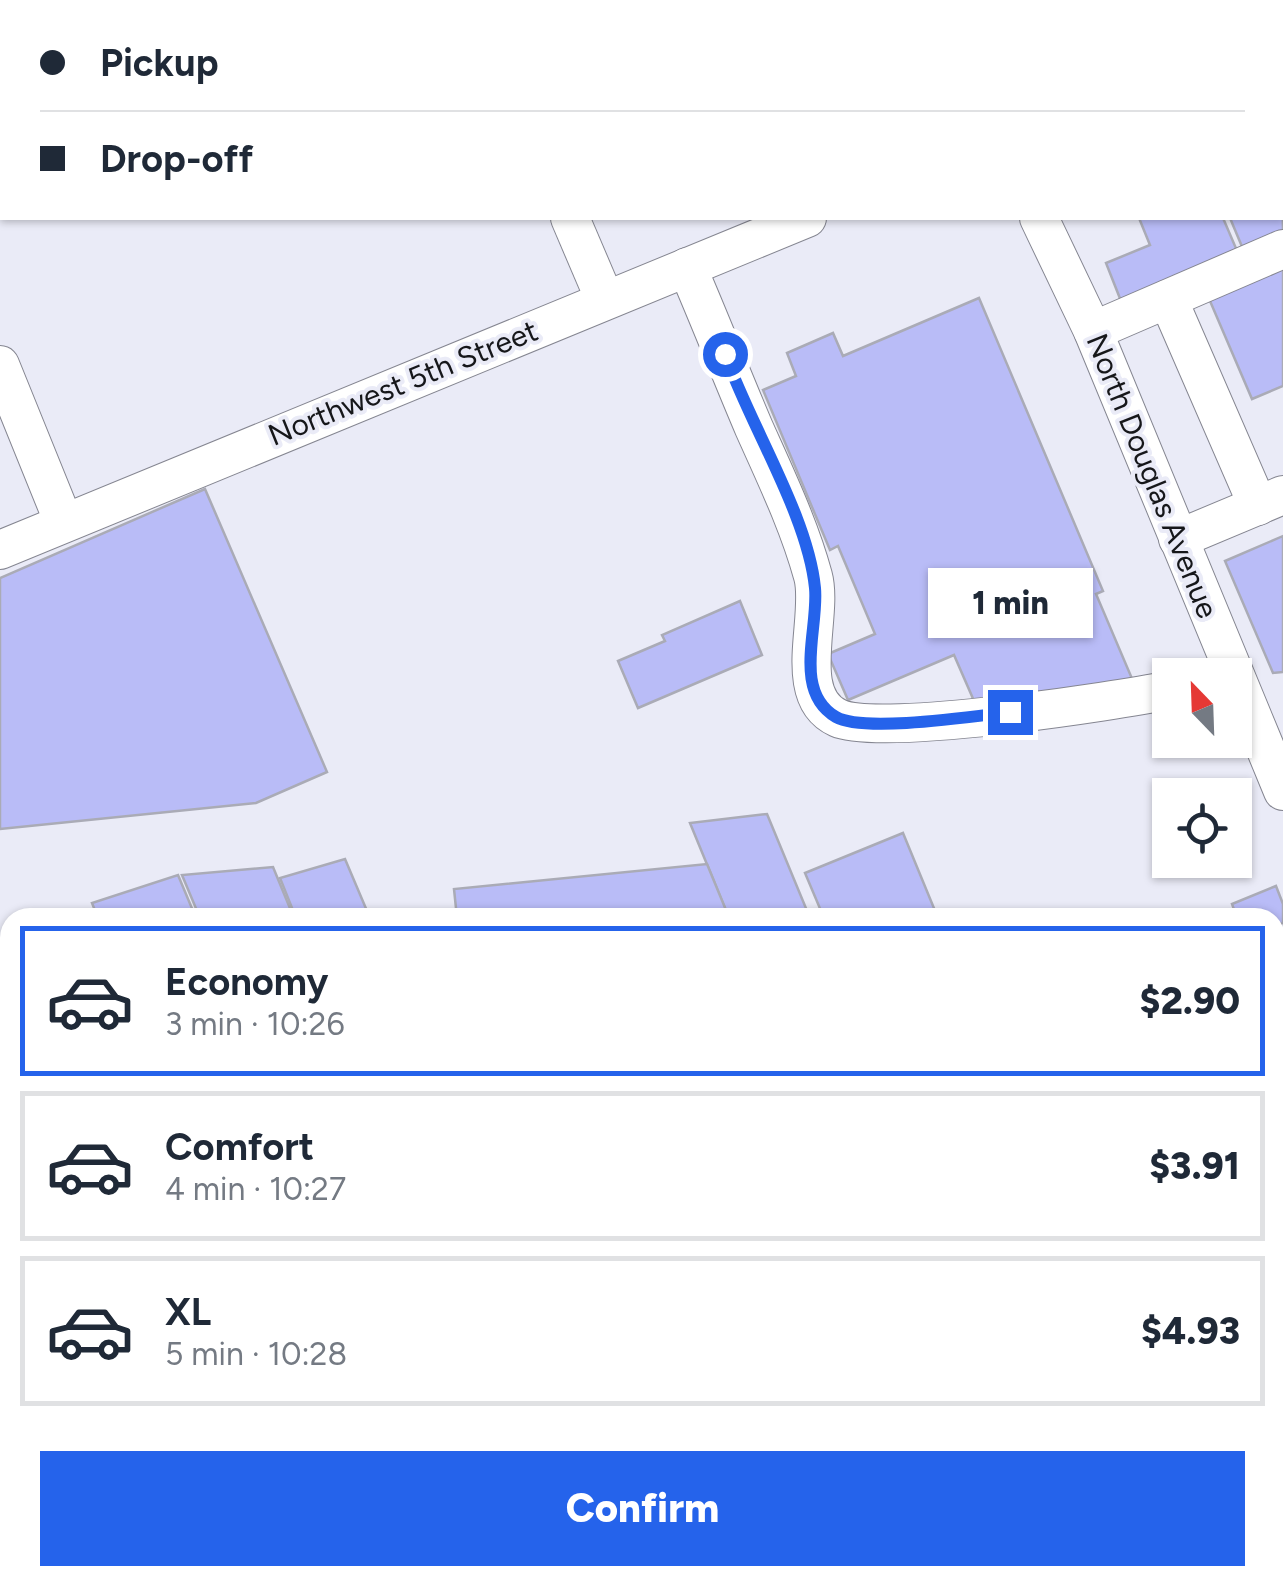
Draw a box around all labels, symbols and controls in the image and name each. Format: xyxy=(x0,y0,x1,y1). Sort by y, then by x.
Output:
text: Pickup xyxy=(100,40,218,86)
text: Drop-off xyxy=(100,136,253,182)
street label: Northwest 5th Street xyxy=(263,312,543,454)
street label: North Douglas Avenue xyxy=(1078,328,1226,623)
route start xyxy=(703,332,748,377)
callout: 1 min xyxy=(928,567,1092,637)
text: 1 min xyxy=(972,584,1049,622)
north arrow xyxy=(1152,658,1252,758)
map controls xyxy=(1152,658,1252,878)
route end xyxy=(988,690,1033,735)
button: locate xyxy=(1152,778,1252,878)
icon: car xyxy=(45,956,135,1046)
text: Economy xyxy=(165,959,328,1005)
text: $2.90 xyxy=(1140,978,1240,1024)
text: 3 min · 10:26 xyxy=(165,1005,345,1043)
icon: car xyxy=(45,1121,135,1211)
text: Comfort xyxy=(165,1124,314,1170)
text: $3.91 xyxy=(1149,1143,1240,1189)
text: 4 min · 10:27 xyxy=(165,1170,346,1208)
icon: car xyxy=(45,1286,135,1376)
text: XL xyxy=(165,1289,211,1335)
text: $4.93 xyxy=(1141,1308,1240,1354)
text: 5 min · 10:28 xyxy=(165,1335,347,1373)
button: Confirm xyxy=(40,1451,1245,1566)

